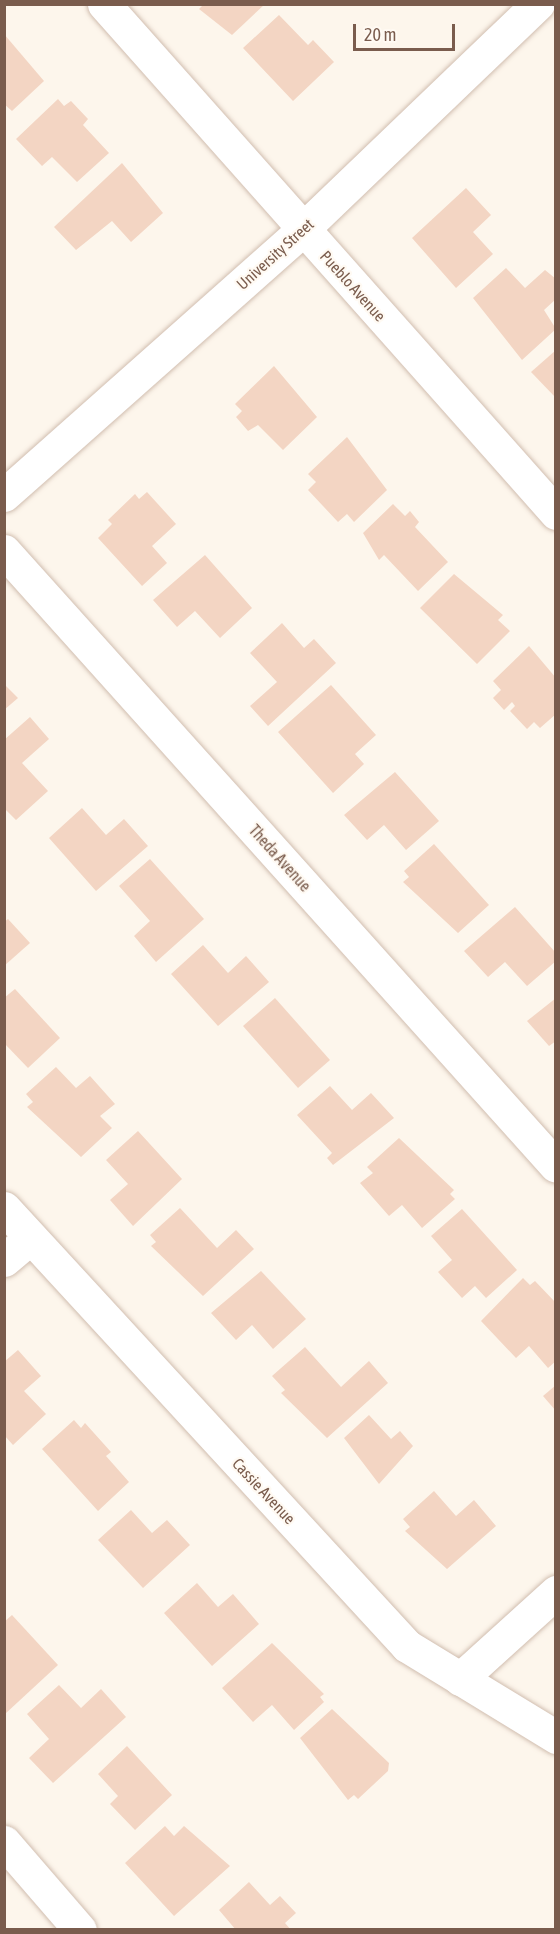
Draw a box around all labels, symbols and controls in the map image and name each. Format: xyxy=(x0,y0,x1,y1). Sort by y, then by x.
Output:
scale bar xyxy=(356,12,458,50)
text: 20 m xyxy=(364,24,396,45)
street label: University Street xyxy=(232,214,318,294)
street label: Pueblo Avenue xyxy=(316,247,390,325)
street label: Theda Avenue xyxy=(245,821,315,895)
street label: Cassie Avenue xyxy=(229,1454,299,1528)

